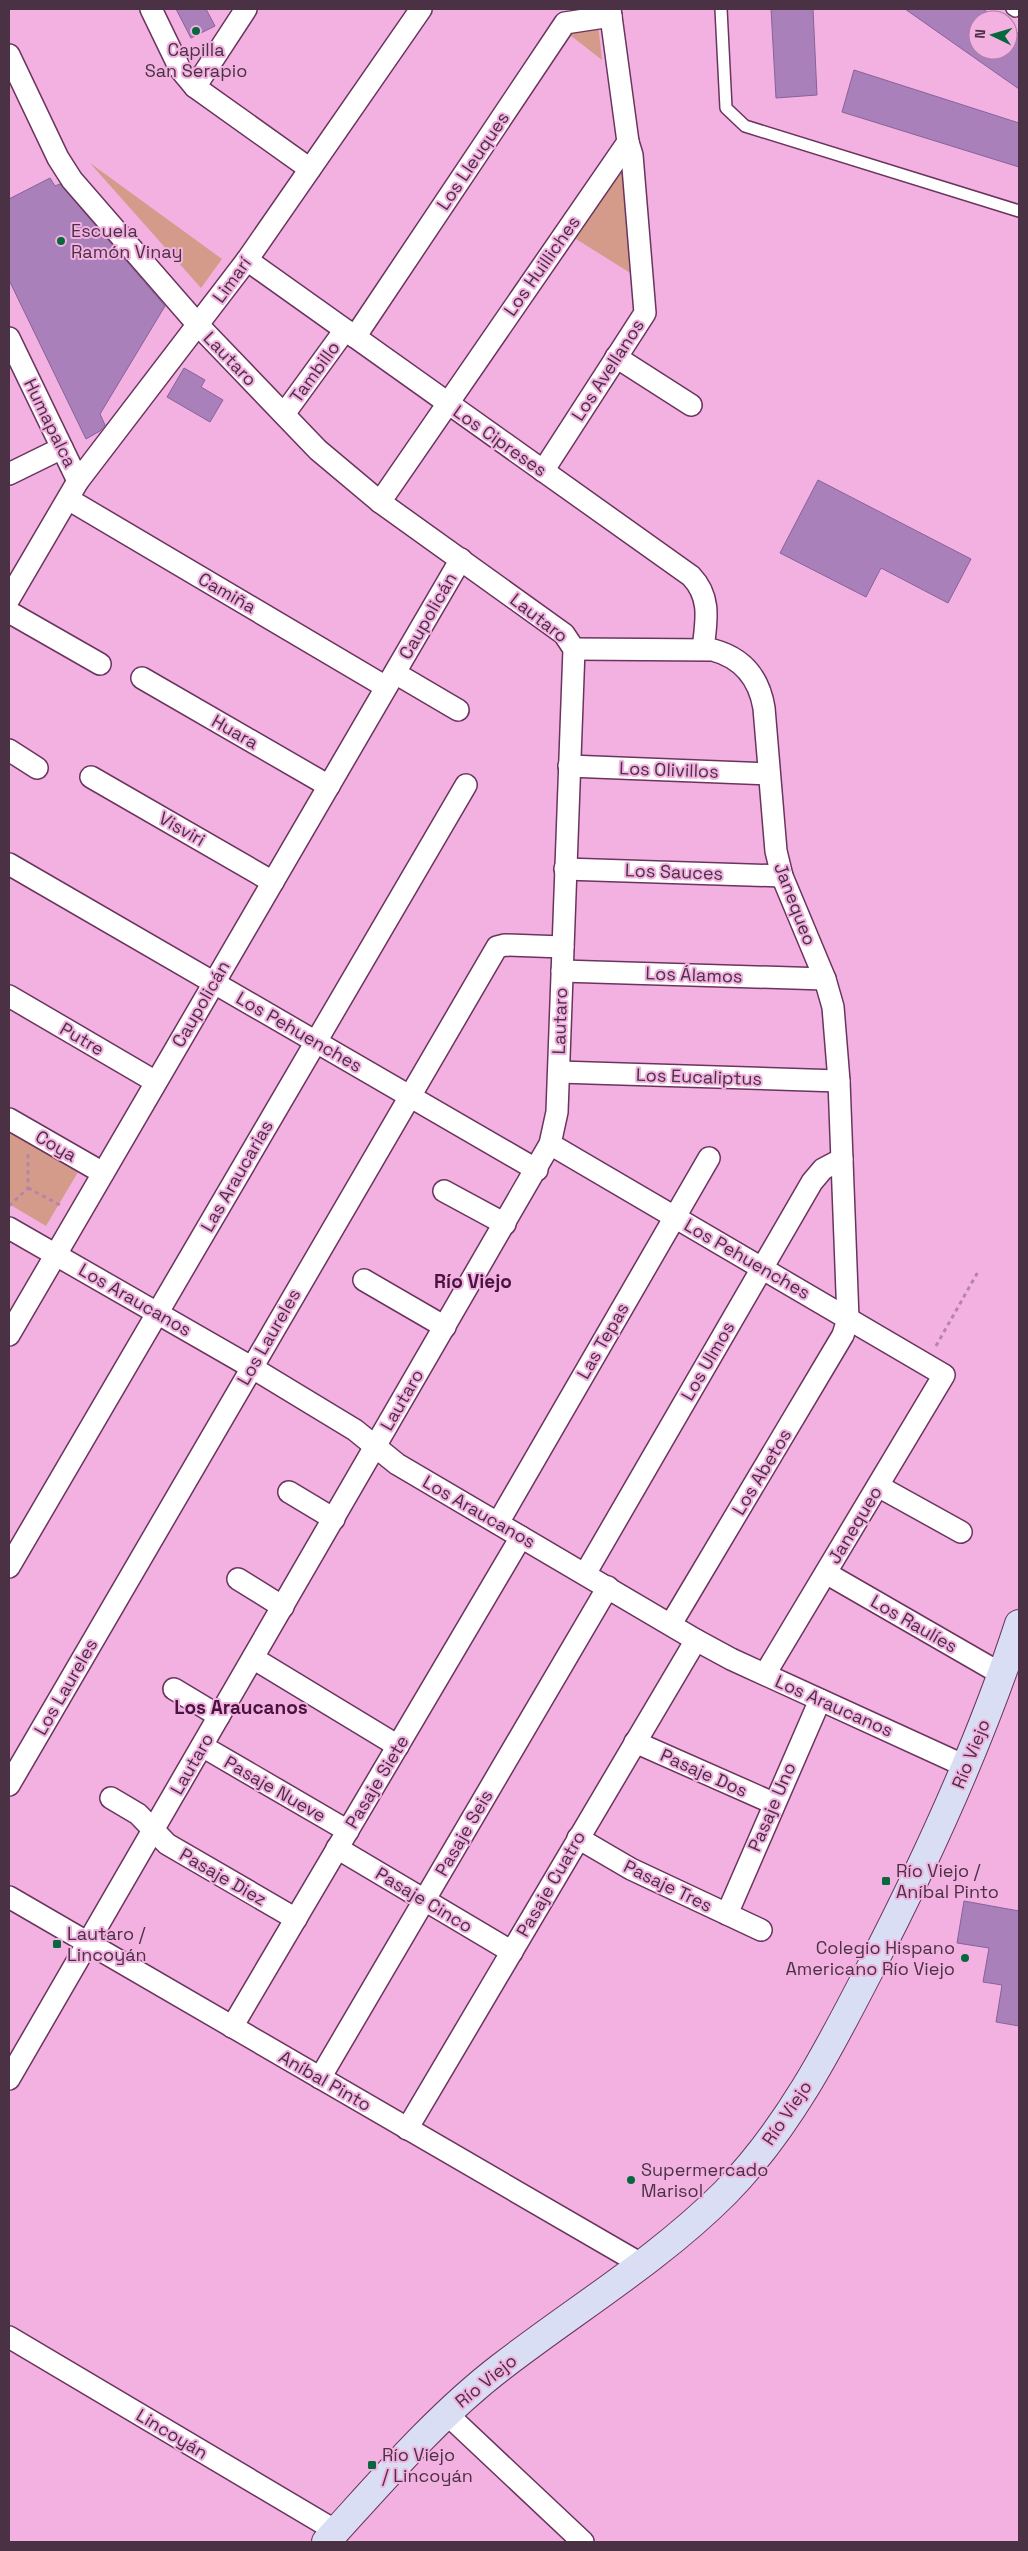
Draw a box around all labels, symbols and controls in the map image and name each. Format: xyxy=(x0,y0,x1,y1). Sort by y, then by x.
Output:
north arrow xyxy=(968,10,1018,60)
marker: Capilla San Serapio xyxy=(190,25,202,37)
text: N xyxy=(971,28,989,39)
place label: Capilla San Serapio xyxy=(145,38,247,82)
street label: Los Lleuques xyxy=(431,107,514,214)
street label: Los Huilliches xyxy=(498,211,585,320)
place label: Escuela Ramón Vinay xyxy=(71,219,182,263)
marker: Escuela Ramón Vinay xyxy=(55,235,67,247)
street label: Limarí xyxy=(207,252,256,307)
street label: Los Avellanos xyxy=(566,315,649,425)
street label: Lautaro xyxy=(199,327,262,391)
street label: Tambillo xyxy=(284,336,345,407)
street label: Humapalca xyxy=(19,375,82,471)
street label: Los Cipreses xyxy=(449,400,552,481)
street label: Camiña xyxy=(194,567,260,618)
street label: Caupolicán xyxy=(394,568,462,663)
street label: Lautaro xyxy=(506,588,573,647)
street label: Huara xyxy=(208,709,263,754)
street label: Los Olivillos xyxy=(619,756,719,783)
street label: Visviri xyxy=(155,806,210,851)
street label: Los Sauces xyxy=(625,858,723,885)
street label: Janequeo xyxy=(769,859,822,948)
street label: Caupolicán xyxy=(167,956,235,1051)
street label: Los Álamos xyxy=(645,961,743,988)
street label: Los Pehuenches xyxy=(232,986,366,1077)
street label: Lautaro xyxy=(547,987,572,1055)
street label: Putre xyxy=(56,1017,108,1060)
street label: Los Eucaliptus xyxy=(636,1063,762,1090)
street label: Las Araucarias xyxy=(195,1116,278,1236)
street label: Coya xyxy=(31,1125,81,1167)
street label: Los Pehuenches xyxy=(680,1213,814,1304)
street label: Los Araucanos xyxy=(75,1258,196,1341)
district label: Río Viejo xyxy=(434,1269,512,1294)
street label: Los Laureles xyxy=(232,1284,305,1389)
street label: Las Tepas xyxy=(571,1298,634,1383)
street label: Los Ulmos xyxy=(676,1317,739,1404)
street label: Lautaro xyxy=(375,1365,428,1435)
street label: Los Abetos xyxy=(727,1424,796,1519)
street label: Los Araucanos xyxy=(419,1470,540,1553)
street label: Janequeo xyxy=(822,1482,887,1568)
street label: Los Raulíes xyxy=(867,1589,962,1658)
street label: Los Laureles xyxy=(29,1634,102,1739)
street label: Los Araucanos xyxy=(772,1669,897,1742)
district label: Los Araucanos xyxy=(174,1695,308,1720)
street label: Río Viejo xyxy=(946,1716,995,1792)
street label: Lautaro xyxy=(165,1729,218,1799)
street label: Pasaje Siete xyxy=(340,1731,413,1833)
street label: Pasaje Dos xyxy=(657,1743,751,1802)
street label: Pasaje Nueve xyxy=(220,1750,330,1827)
street label: Pasaje Uno xyxy=(742,1759,801,1855)
street label: Pasaje Seis xyxy=(430,1785,498,1880)
street label: Pasaje Cuatro xyxy=(511,1827,590,1941)
street label: Pasaje Diez xyxy=(176,1842,271,1911)
street label: Pasaje Tres xyxy=(620,1854,716,1917)
place label: Río Viejo / Aníbal Pinto xyxy=(896,1859,999,1903)
street label: Pasaje Cinco xyxy=(371,1862,477,1938)
marker: Río Viejo / Aníbal Pinto xyxy=(880,1875,892,1887)
place label: Lautaro / Lincoyán xyxy=(67,1922,147,1966)
place label: Colegio Hispano Americano Río Viejo xyxy=(785,1936,955,1980)
marker: Lautaro / Lincoyán xyxy=(51,1938,63,1950)
marker: Colegio Hispano Americano Río Viejo xyxy=(959,1952,971,1964)
street label: Aníbal Pinto xyxy=(275,2045,376,2116)
street label: Río Viejo xyxy=(757,2076,817,2149)
place label: Supermercado Marisol xyxy=(641,2158,768,2202)
marker: Supermercado Marisol xyxy=(625,2174,637,2186)
street label: Río Viejo xyxy=(450,2349,521,2413)
street label: Lincoyán xyxy=(132,2403,212,2464)
place label: Río Viejo / Lincoyán xyxy=(382,2443,473,2487)
marker: Río Viejo / Lincoyán xyxy=(366,2459,378,2471)

